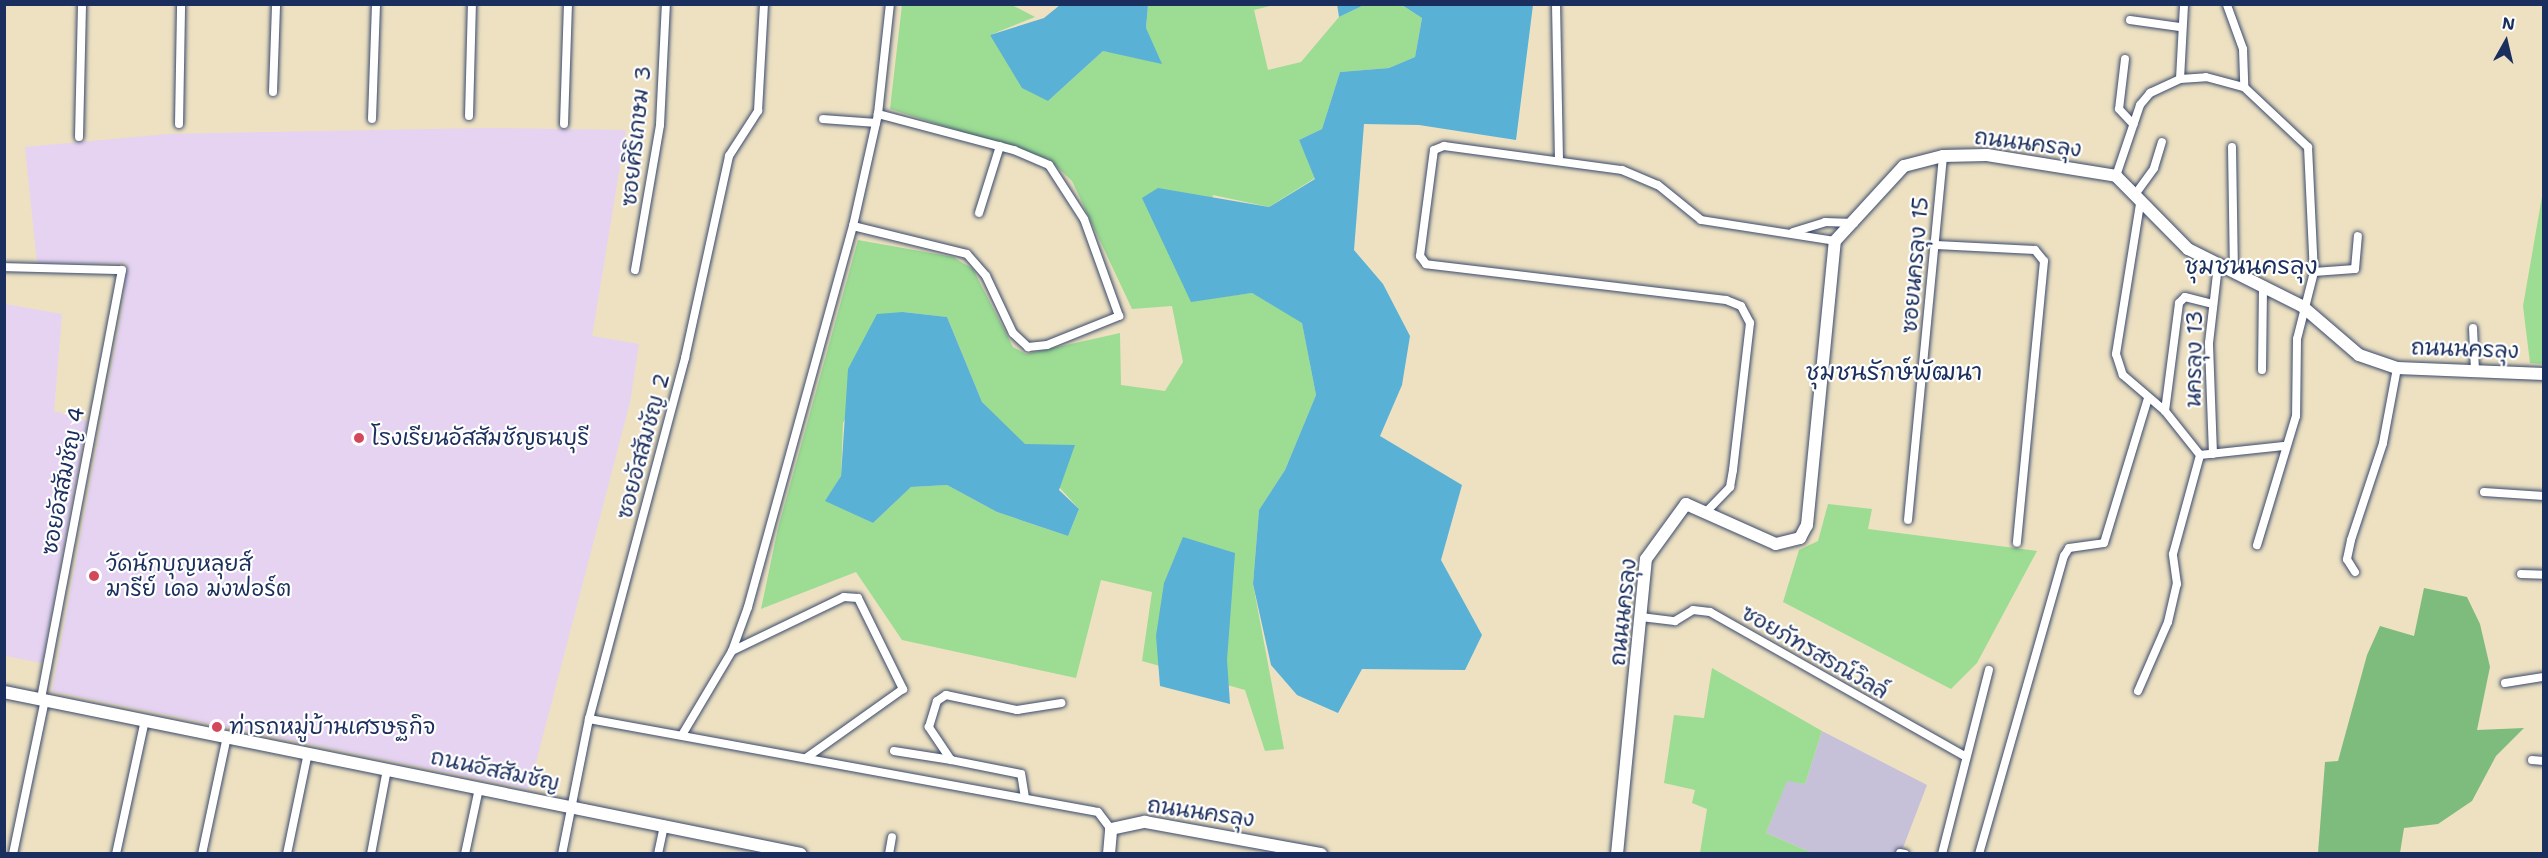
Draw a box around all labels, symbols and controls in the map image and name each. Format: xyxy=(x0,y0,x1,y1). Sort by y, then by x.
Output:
north arrow xyxy=(2476,12,2536,72)
text: N xyxy=(2501,12,2516,35)
street label: ซอยศิริเกษม 3 xyxy=(615,64,657,208)
street label: ถนนนครลุง xyxy=(1973,123,2083,163)
street label: ซอยนครลุง 15 xyxy=(1896,196,1934,334)
district label: ชุมชนนครลุง xyxy=(2184,253,2318,281)
street label: นครลุง 13 xyxy=(2180,310,2208,408)
street label: ถนนนครลุง xyxy=(2411,334,2519,364)
district label: ชุมชนรักษ์พัฒนา xyxy=(1806,359,1982,387)
street label: ซอยอัสสัมชัญ 2 xyxy=(611,370,675,522)
street label: ซอยอัสสัมชัญ 4 xyxy=(36,405,90,557)
place label: โรงเรียนอัสสัมชัญธนบุรี xyxy=(371,425,589,451)
marker: โรงเรียนอัสสัมชัญธนบุรี xyxy=(352,431,366,445)
place label: วัดนักบุญหลุยส์ มารีย์ เดอ มงฟอร์ต xyxy=(106,550,291,602)
street label: ถนนนครลุง xyxy=(1604,557,1642,667)
marker: วัดนักบุญหลุยส์ มารีย์ เดอ มงฟอร์ต xyxy=(87,569,101,583)
street label: ซอยภัทรสรณ์วิลล์ xyxy=(1737,599,1893,705)
place label: ท่ารถหมู่บ้านเศรษฐกิจ xyxy=(229,714,435,740)
marker: ท่ารถหมู่บ้านเศรษฐกิจ xyxy=(210,720,224,734)
street label: ถนนอัสสัมชัญ xyxy=(428,743,562,797)
street label: ถนนนครลุง xyxy=(1146,791,1256,833)

